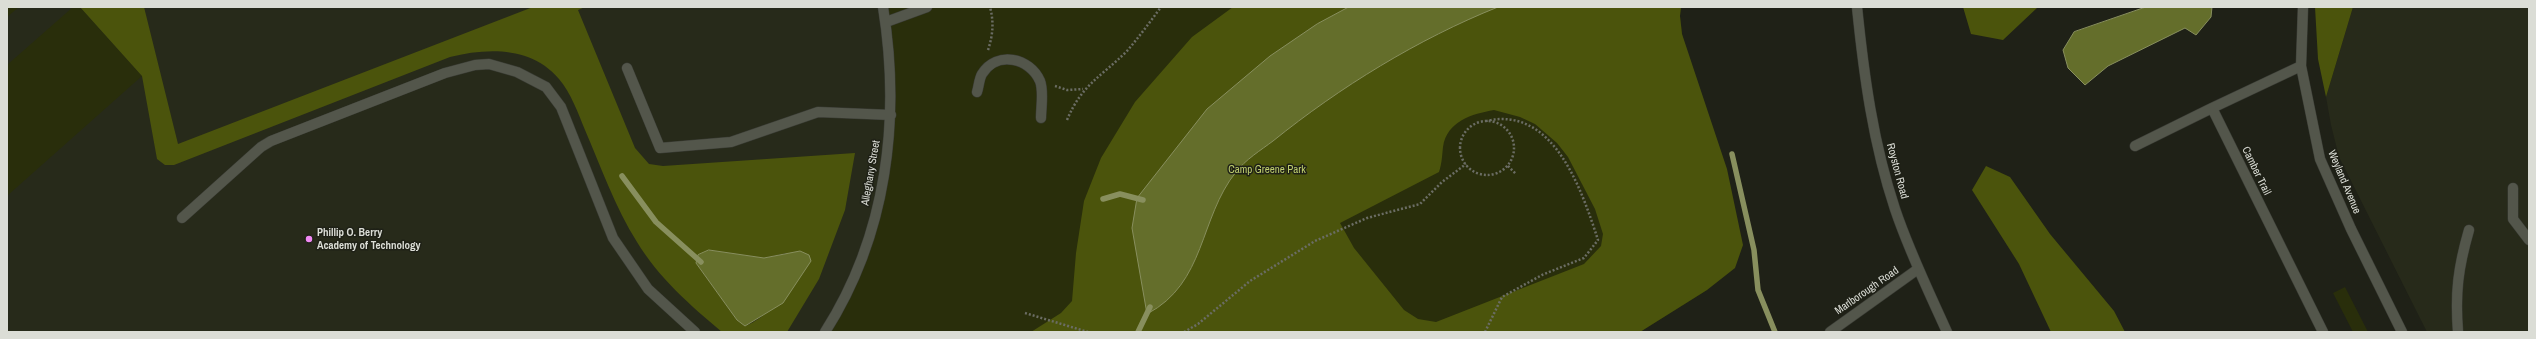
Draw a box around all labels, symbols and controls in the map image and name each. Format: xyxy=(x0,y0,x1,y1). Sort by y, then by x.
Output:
street label: Alleghany Street xyxy=(859,139,883,207)
street label: Royston Road xyxy=(1883,142,1911,200)
street label: Camber Trail xyxy=(2239,145,2273,197)
street label: Weyland Avenue xyxy=(2325,148,2363,216)
park label: Camp Greene Park xyxy=(1228,163,1306,177)
place label: Phillip O. Berry Academy of Technology xyxy=(317,226,421,252)
marker: Phillip O. Berry Academy of Technology xyxy=(304,234,314,244)
street label: Marlborough Road xyxy=(1833,264,1901,318)

